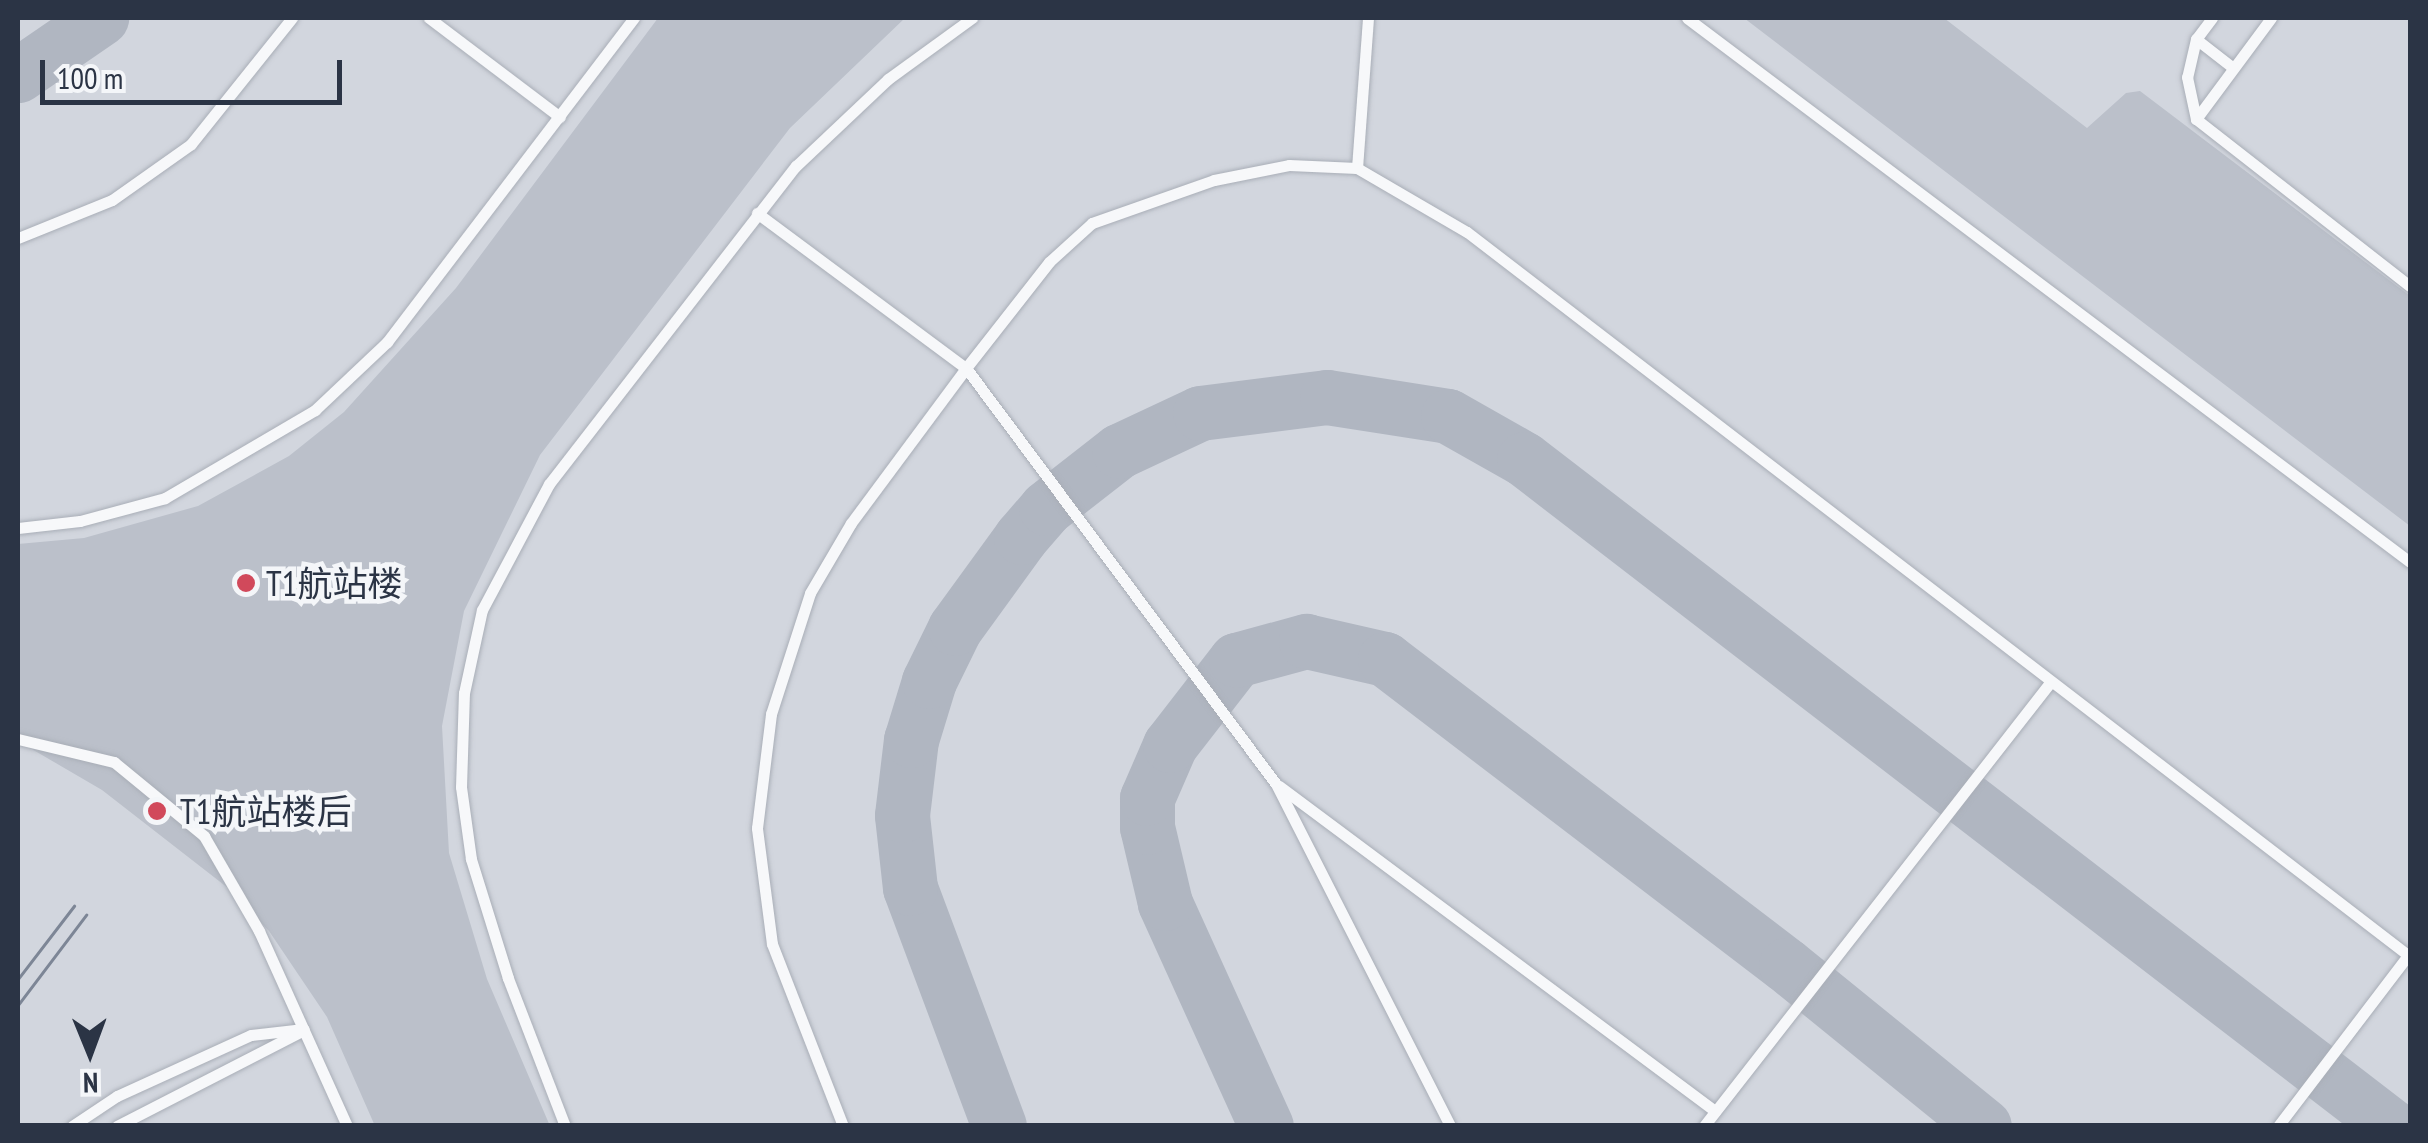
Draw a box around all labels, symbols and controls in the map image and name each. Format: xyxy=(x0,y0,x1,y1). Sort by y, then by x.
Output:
scale bar xyxy=(45,40,348,102)
text: 100 m xyxy=(57,58,123,97)
place label: T1航站楼 xyxy=(266,562,402,604)
marker: T1航站楼 xyxy=(235,572,257,594)
place label: T1航站楼后 xyxy=(180,790,351,832)
marker: T1航站楼后 xyxy=(144,798,170,824)
north arrow xyxy=(40,1003,140,1103)
text: N xyxy=(83,1065,98,1102)

